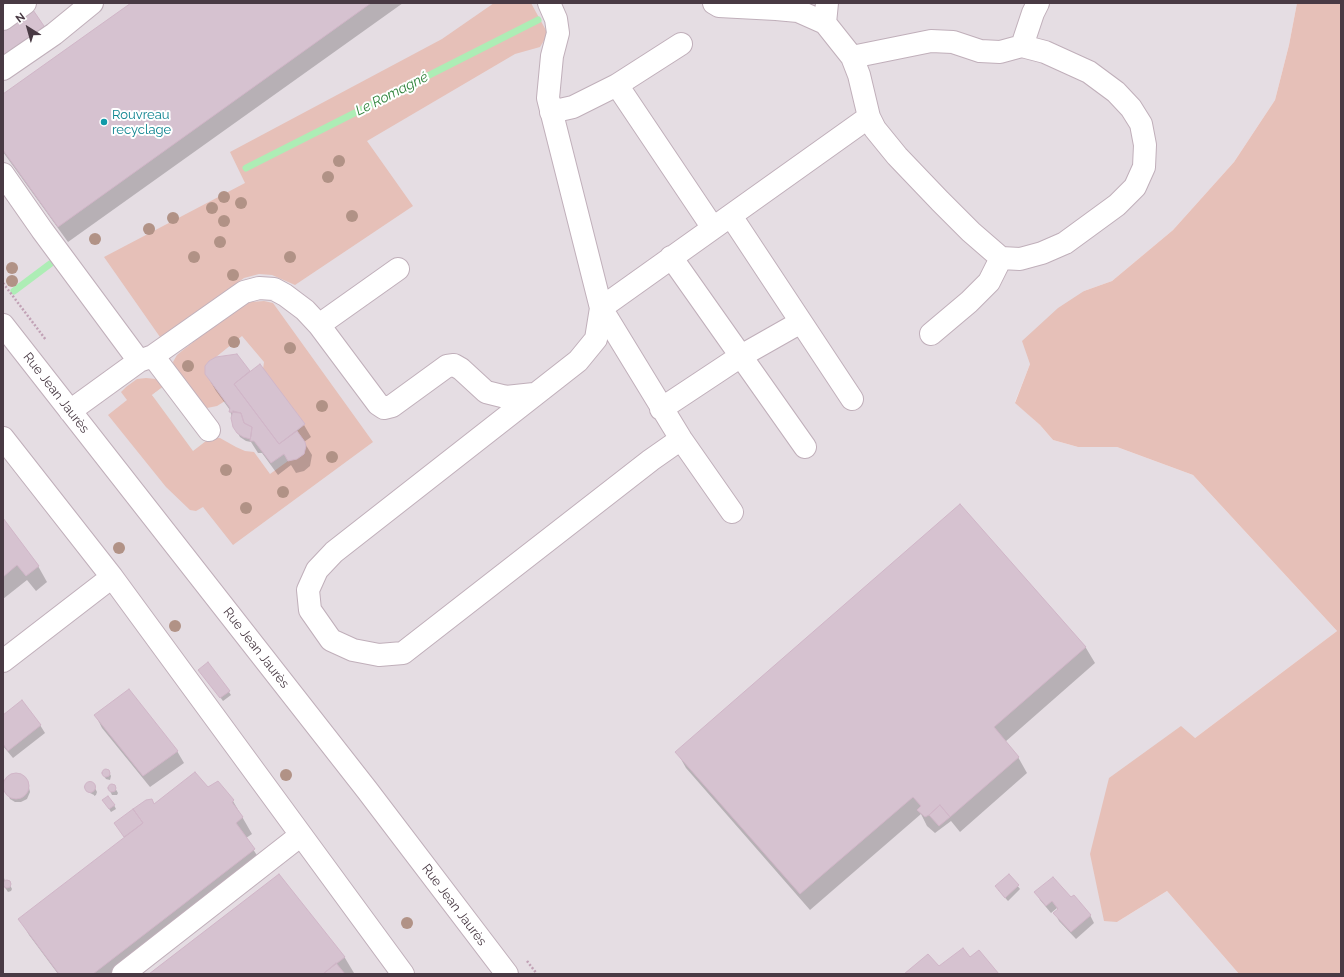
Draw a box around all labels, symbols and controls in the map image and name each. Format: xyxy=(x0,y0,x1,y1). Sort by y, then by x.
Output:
north arrow xyxy=(8,8,48,48)
text: N xyxy=(13,10,28,26)
water label: Le Romagné xyxy=(353,69,431,119)
place label: Rouvreau recyclage xyxy=(112,107,171,138)
marker: Rouvreau recyclage xyxy=(99,117,109,127)
street label: Rue Jean Jaurès xyxy=(20,350,92,436)
street label: Rue Jean Jaurès xyxy=(220,605,292,691)
street label: Rue Jean Jaurès xyxy=(418,861,490,949)

